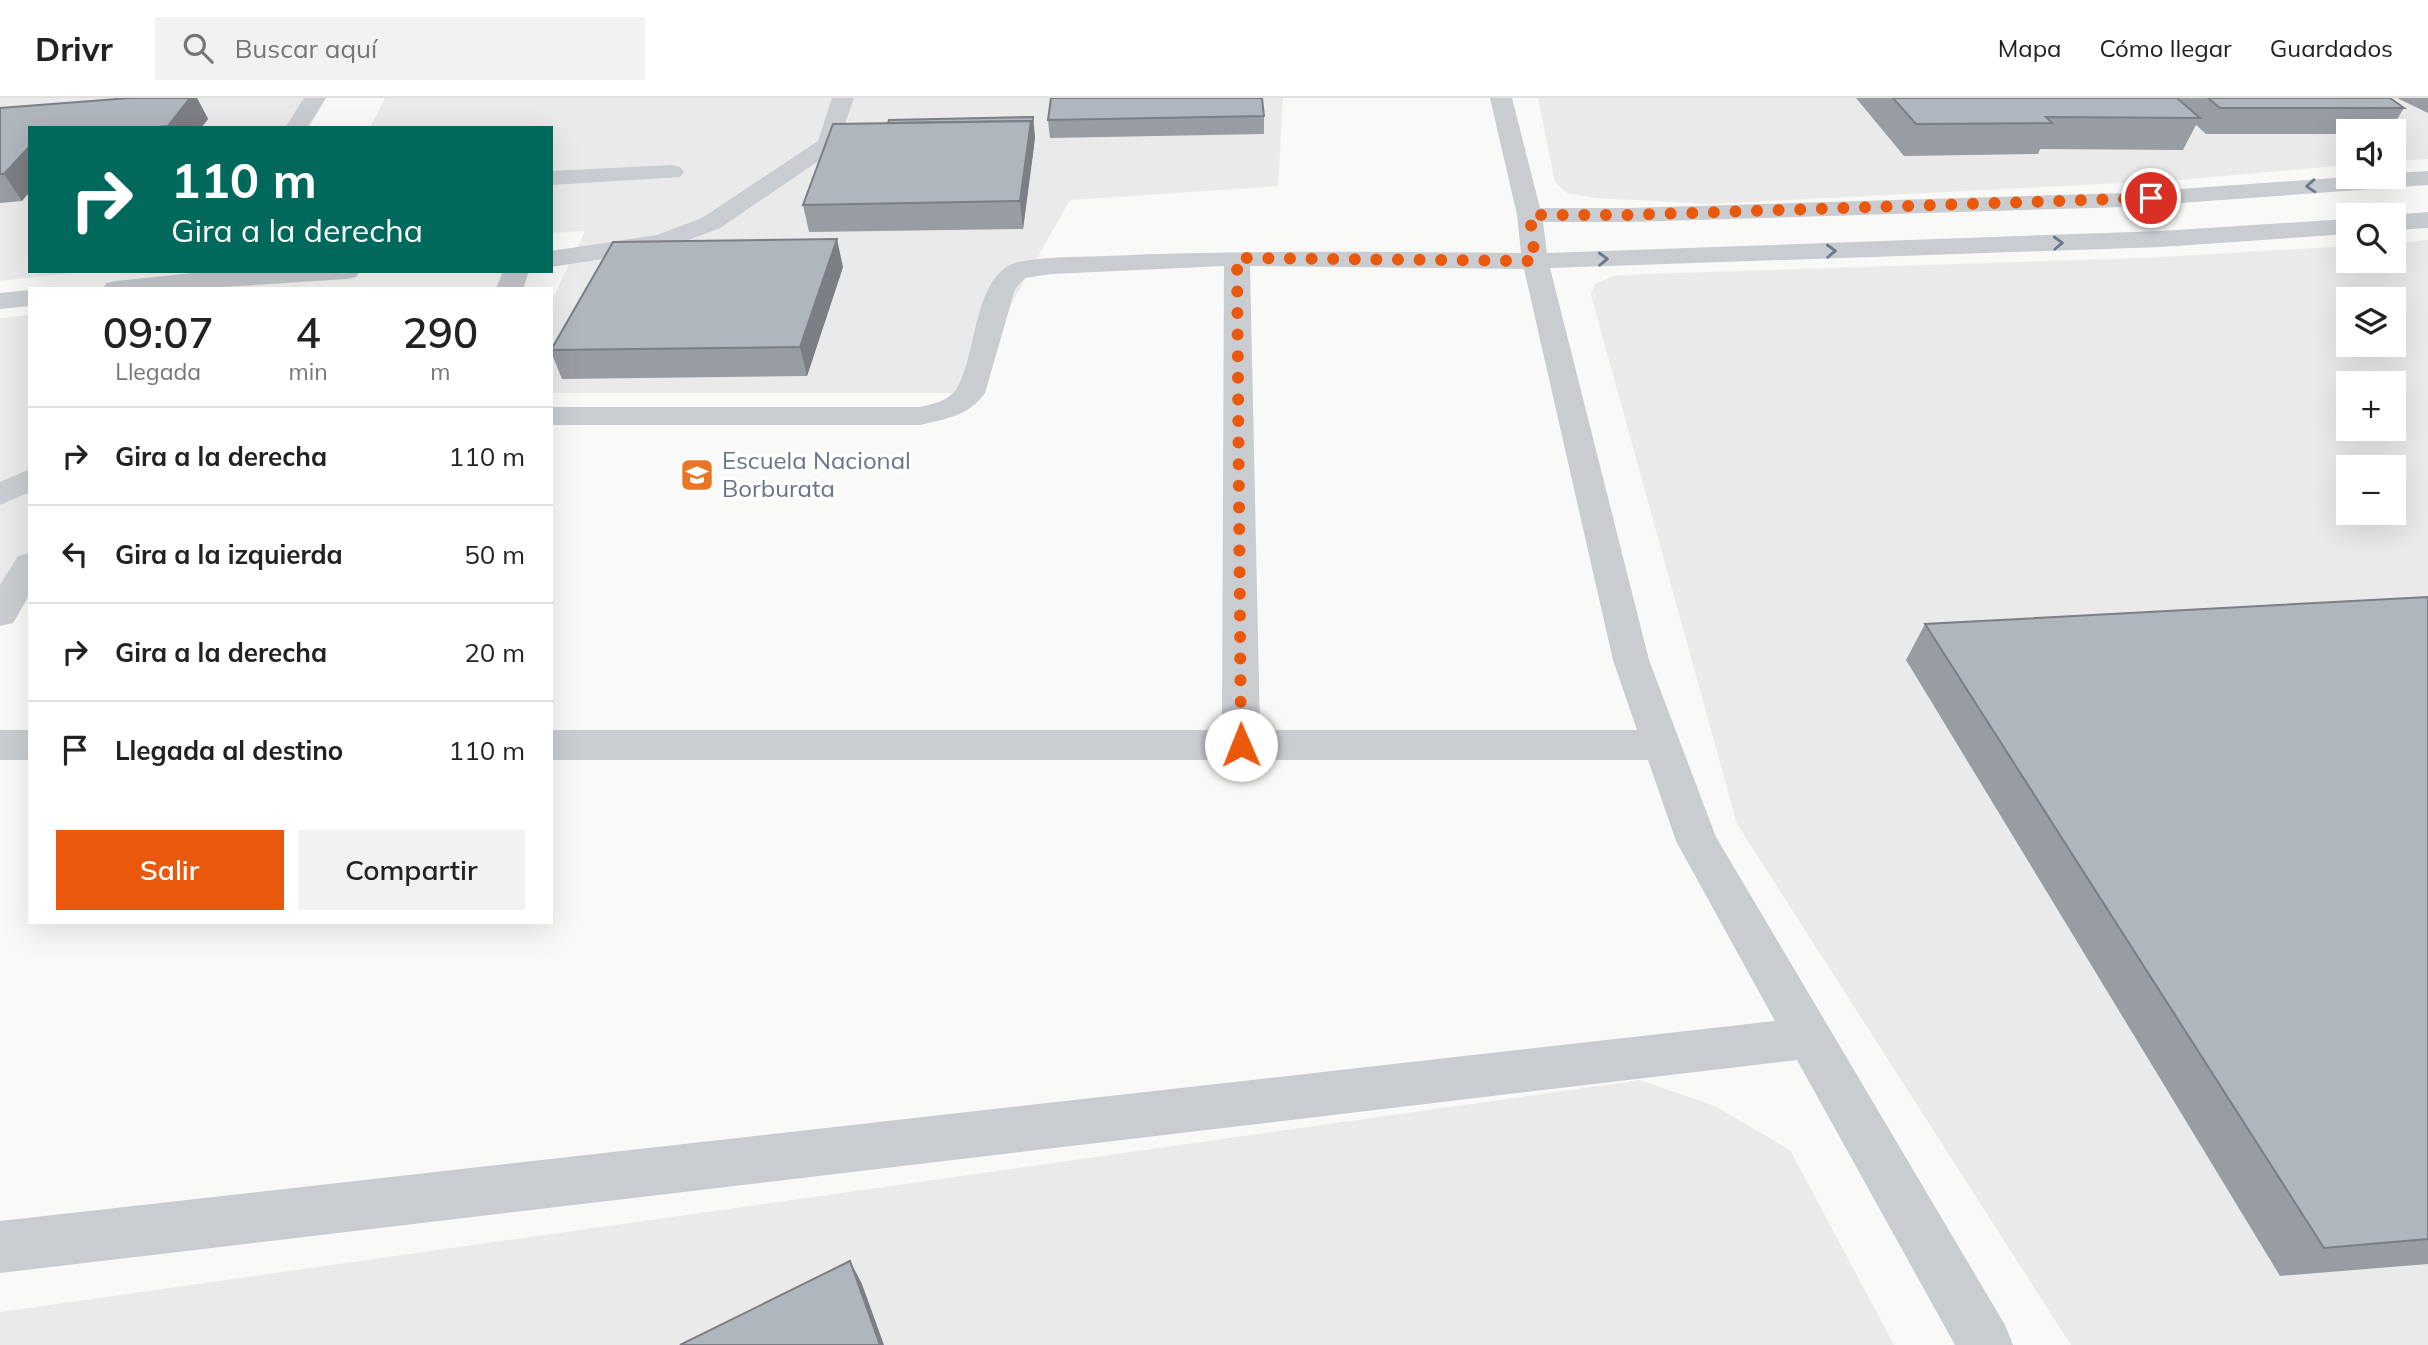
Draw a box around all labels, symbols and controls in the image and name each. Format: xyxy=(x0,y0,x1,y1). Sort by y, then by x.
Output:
search box xyxy=(155,17,645,80)
text: Drivr xyxy=(35,28,113,69)
icon: search xyxy=(179,29,217,67)
text: Buscar aquí xyxy=(235,32,377,65)
text: Mapa xyxy=(1998,33,2061,63)
text: Cómo llegar xyxy=(2099,33,2232,63)
text: Guardados xyxy=(2270,33,2393,63)
map controls xyxy=(2336,119,2406,525)
button: sound xyxy=(2336,119,2406,189)
text: 110 m xyxy=(171,149,317,210)
icon: right xyxy=(56,154,147,245)
pin xyxy=(2121,168,2181,228)
icon: arrive xyxy=(2132,179,2170,217)
one-way arrow xyxy=(2305,179,2316,194)
button: search xyxy=(2336,203,2406,273)
text: Gira a la derecha xyxy=(171,210,423,250)
one-way arrow xyxy=(2053,235,2064,250)
one-way arrow xyxy=(1826,243,1836,259)
one-way arrow xyxy=(1598,251,1609,266)
button: layers xyxy=(2336,287,2406,357)
text: 09:07 xyxy=(103,306,214,359)
text: 4 xyxy=(295,306,321,359)
text: 290 xyxy=(403,306,478,359)
text: Llegada xyxy=(115,357,201,386)
text: min xyxy=(288,357,328,386)
text: m xyxy=(430,357,450,386)
button: + xyxy=(2336,371,2406,441)
icon: right xyxy=(56,437,94,475)
text: Gira a la derecha xyxy=(115,440,327,473)
text: 110 m xyxy=(449,440,525,473)
place label: Escuela Nacional Borburata xyxy=(722,445,911,503)
button: − xyxy=(2336,455,2406,525)
school or university icon: Escuela Nacional Borburata xyxy=(678,456,716,494)
icon: left xyxy=(56,535,94,573)
text: Gira a la izquierda xyxy=(115,538,343,571)
text: 50 m xyxy=(464,538,525,571)
icon: right xyxy=(56,633,94,671)
text: Gira a la derecha xyxy=(115,636,327,669)
text: 20 m xyxy=(464,636,525,669)
position arrow xyxy=(1204,708,1278,782)
icon: arrive xyxy=(56,731,94,769)
text: Llegada al destino xyxy=(115,734,343,767)
text: 110 m xyxy=(449,734,525,767)
button: Salir xyxy=(56,830,284,910)
button: Compartir xyxy=(298,830,525,910)

